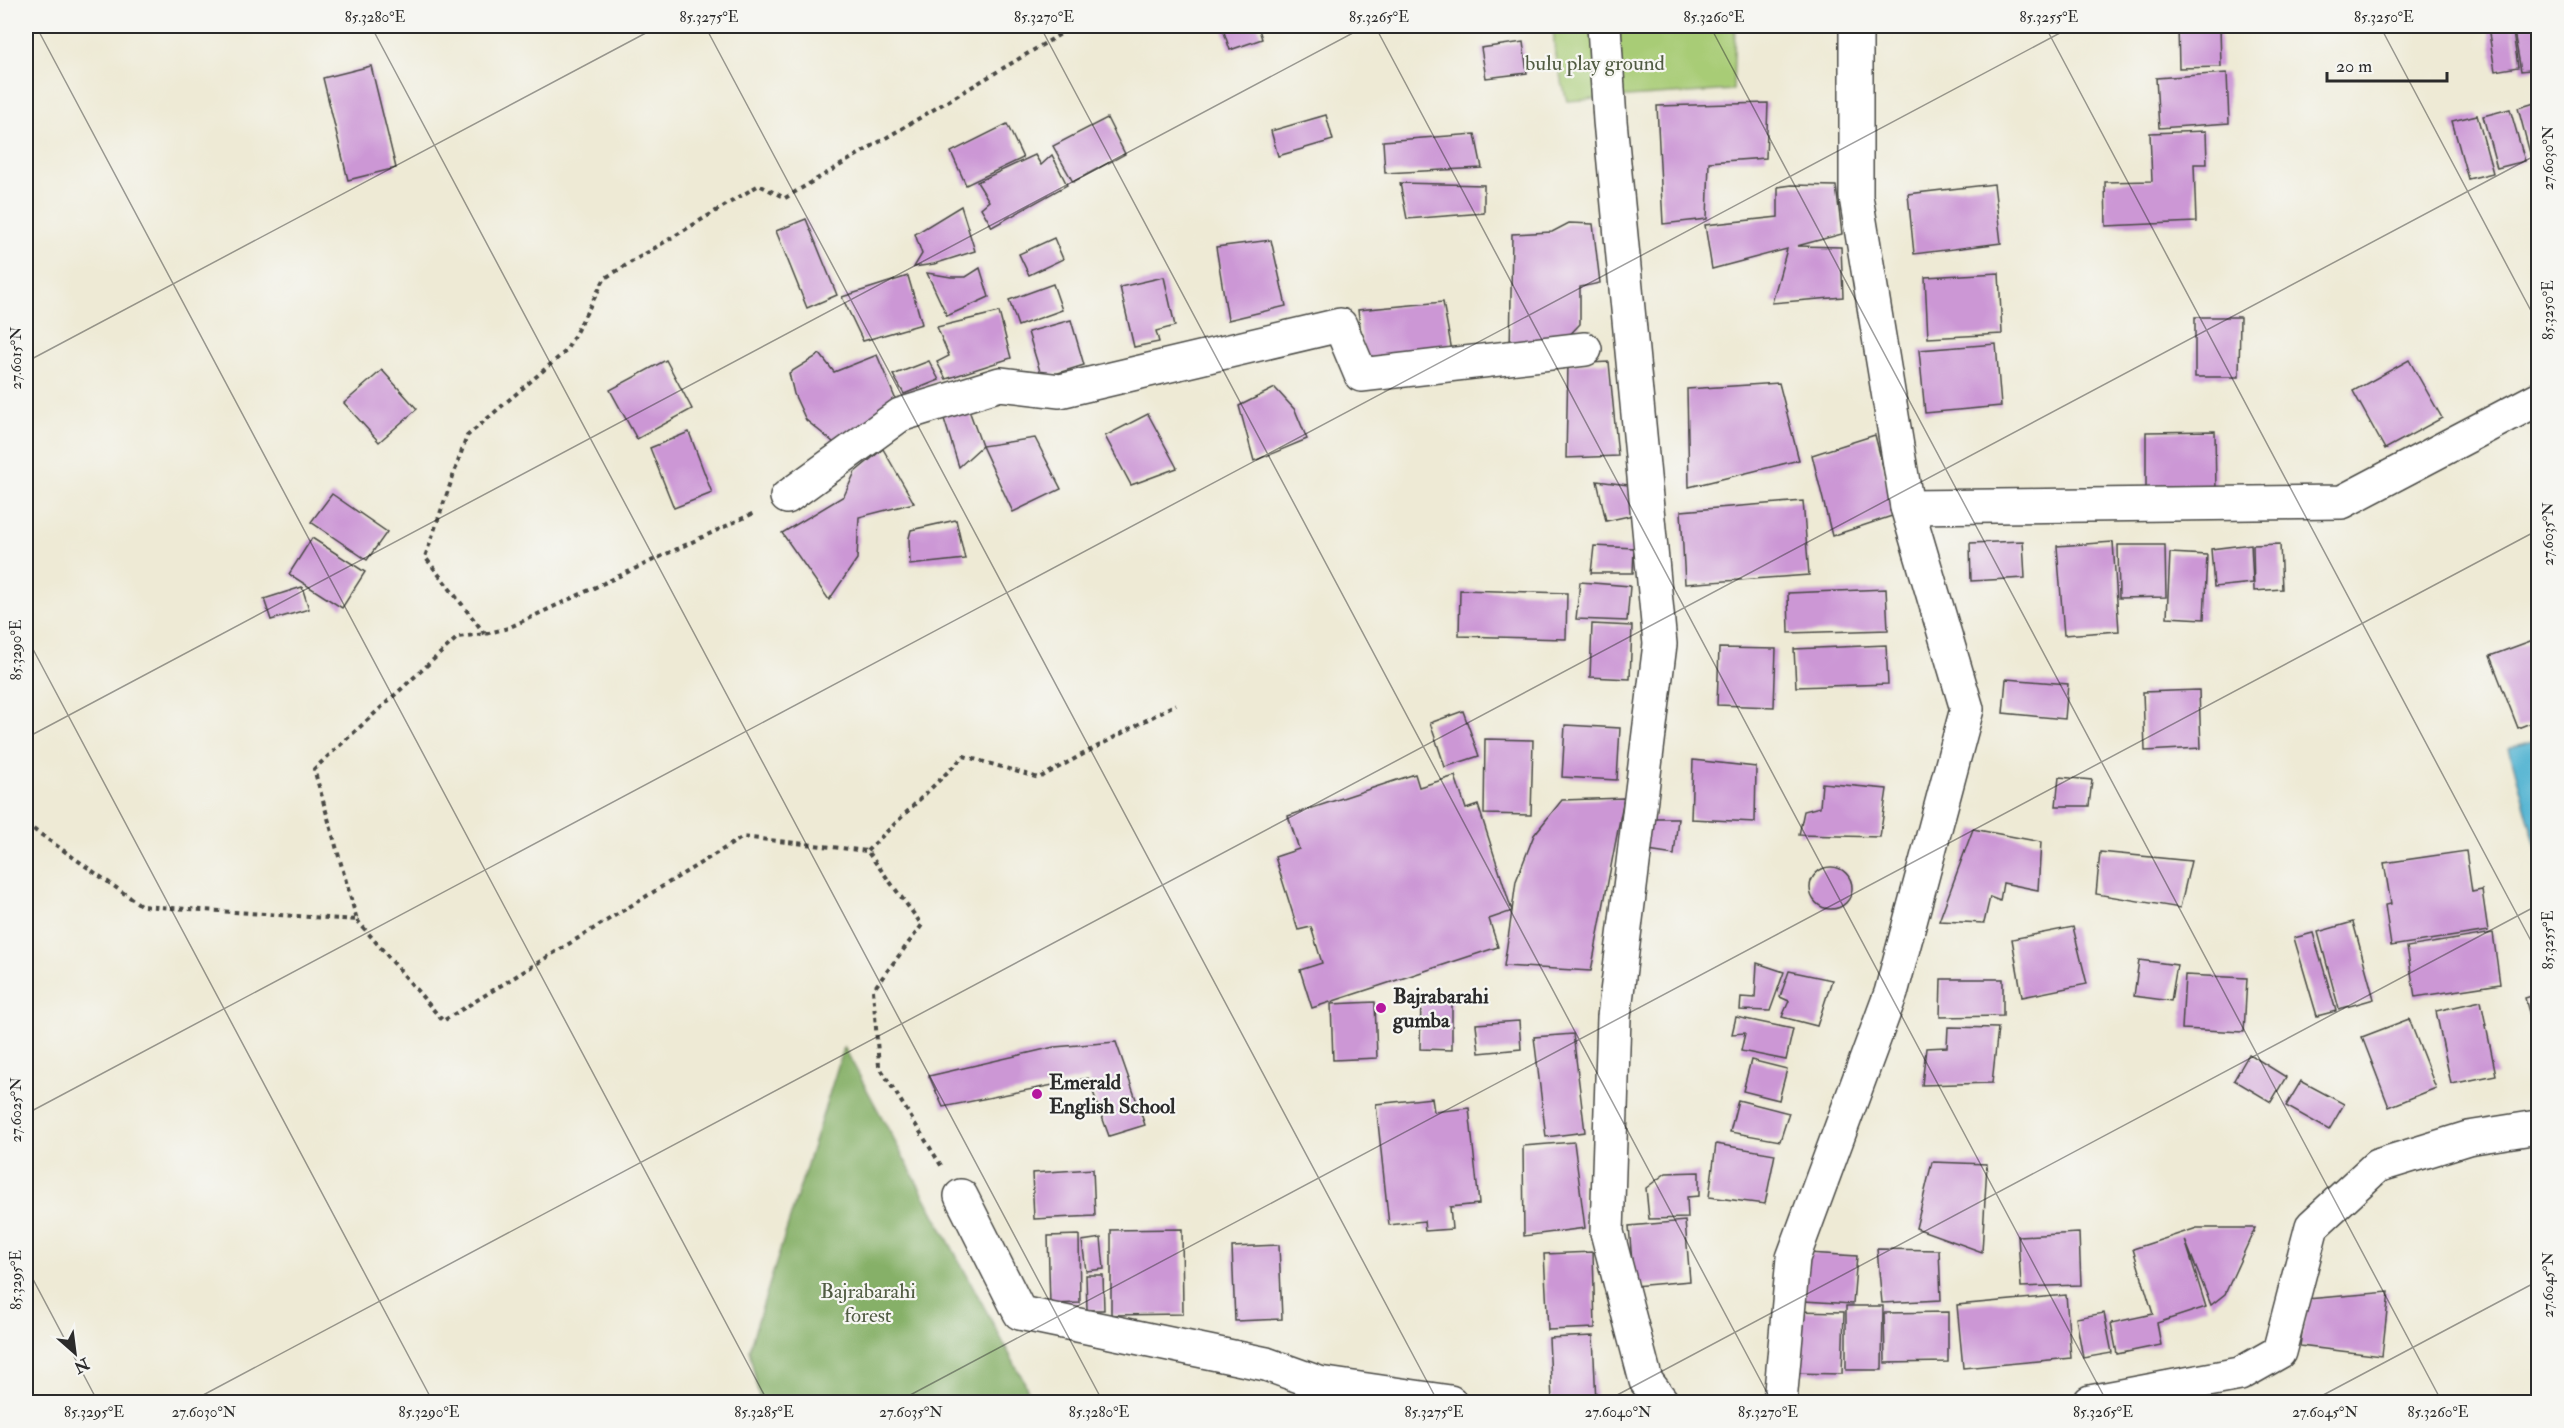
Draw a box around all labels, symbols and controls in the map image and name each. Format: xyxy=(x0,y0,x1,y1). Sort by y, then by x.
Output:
text: 85.3280°E xyxy=(345,8,405,27)
text: 85.3275°E xyxy=(679,8,739,27)
text: 85.3270°E xyxy=(1014,8,1074,27)
text: 85.3265°E xyxy=(1349,8,1409,27)
text: 85.3260°E xyxy=(1684,8,1745,27)
text: 85.3255°E xyxy=(2020,8,2079,27)
text: 85.3250°E xyxy=(2354,8,2414,27)
scale bar xyxy=(2327,45,2447,83)
park label: bulu play ground xyxy=(1525,50,1666,77)
text: 20 m xyxy=(2336,55,2372,78)
text: 27.6030°N xyxy=(2539,125,2558,190)
text: 85.3250°E xyxy=(2539,280,2558,340)
text: 27.6015°N xyxy=(7,326,26,389)
text: 27.6035°N xyxy=(2539,502,2558,566)
text: 85.3290°E xyxy=(7,619,26,681)
text: 85.3255°E xyxy=(2539,910,2558,969)
place label: Bajrabarahi gumba xyxy=(1392,983,1489,1034)
marker: Bajrabarahi gumba xyxy=(1374,1001,1388,1015)
place label: Emerald English School xyxy=(1049,1069,1176,1120)
text: 27.6025°N xyxy=(7,1077,26,1143)
marker: Emerald English School xyxy=(1030,1087,1044,1101)
text: 85.3295°E xyxy=(7,1250,26,1310)
text: 27.6045°N xyxy=(2539,1252,2558,1318)
park label: Bajrabarahi forest xyxy=(820,1278,916,1329)
north arrow xyxy=(45,1323,105,1383)
text: N xyxy=(70,1353,93,1378)
text: 85.3295°E xyxy=(64,1403,124,1422)
text: 27.6030°N xyxy=(172,1403,237,1422)
text: 85.3290°E xyxy=(398,1403,460,1422)
text: 85.3285°E xyxy=(734,1403,794,1422)
text: 27.6035°N xyxy=(879,1403,943,1422)
text: 85.3280°E xyxy=(1069,1403,1129,1422)
text: 85.3275°E xyxy=(1404,1403,1464,1422)
text: 27.6040°N xyxy=(1585,1403,1652,1422)
text: 85.3270°E xyxy=(1738,1403,1798,1422)
text: 85.3265°E xyxy=(2073,1403,2133,1422)
text: 27.6045°N xyxy=(2292,1403,2358,1422)
text: 85.3260°E xyxy=(2408,1403,2469,1422)

